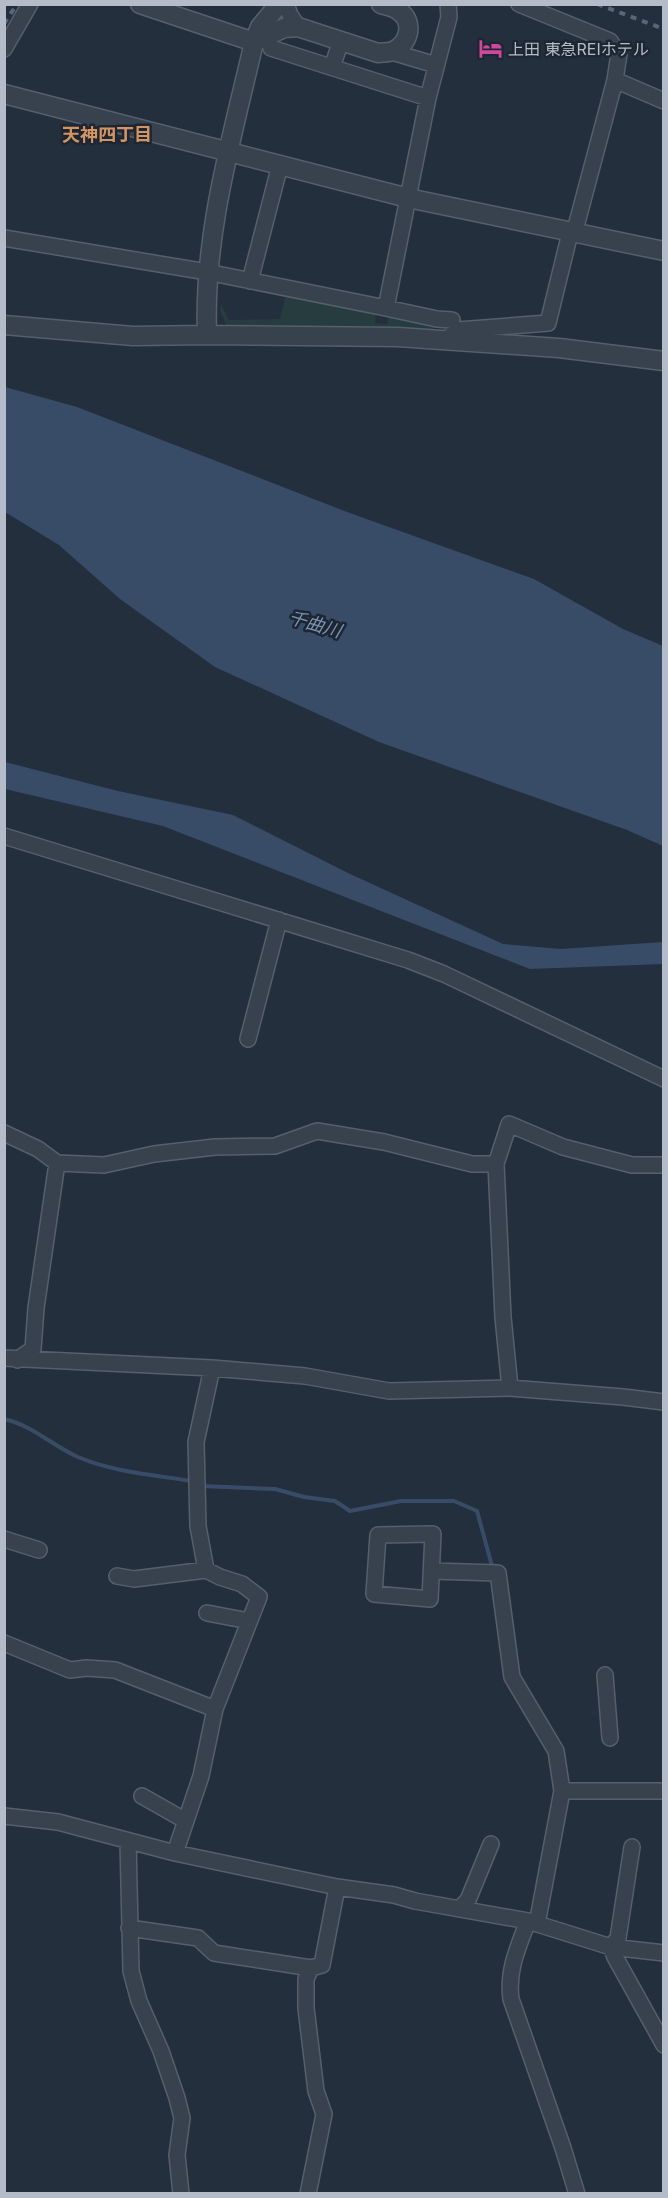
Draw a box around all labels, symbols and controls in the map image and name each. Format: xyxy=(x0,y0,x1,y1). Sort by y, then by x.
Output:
hotel icon: 上田 東急REIホテル xyxy=(477,36,503,62)
place label: 上田 東急REIホテル xyxy=(508,39,649,59)
district label: 天神四丁目 xyxy=(62,124,152,145)
water label: 千曲川 xyxy=(286,606,346,642)

